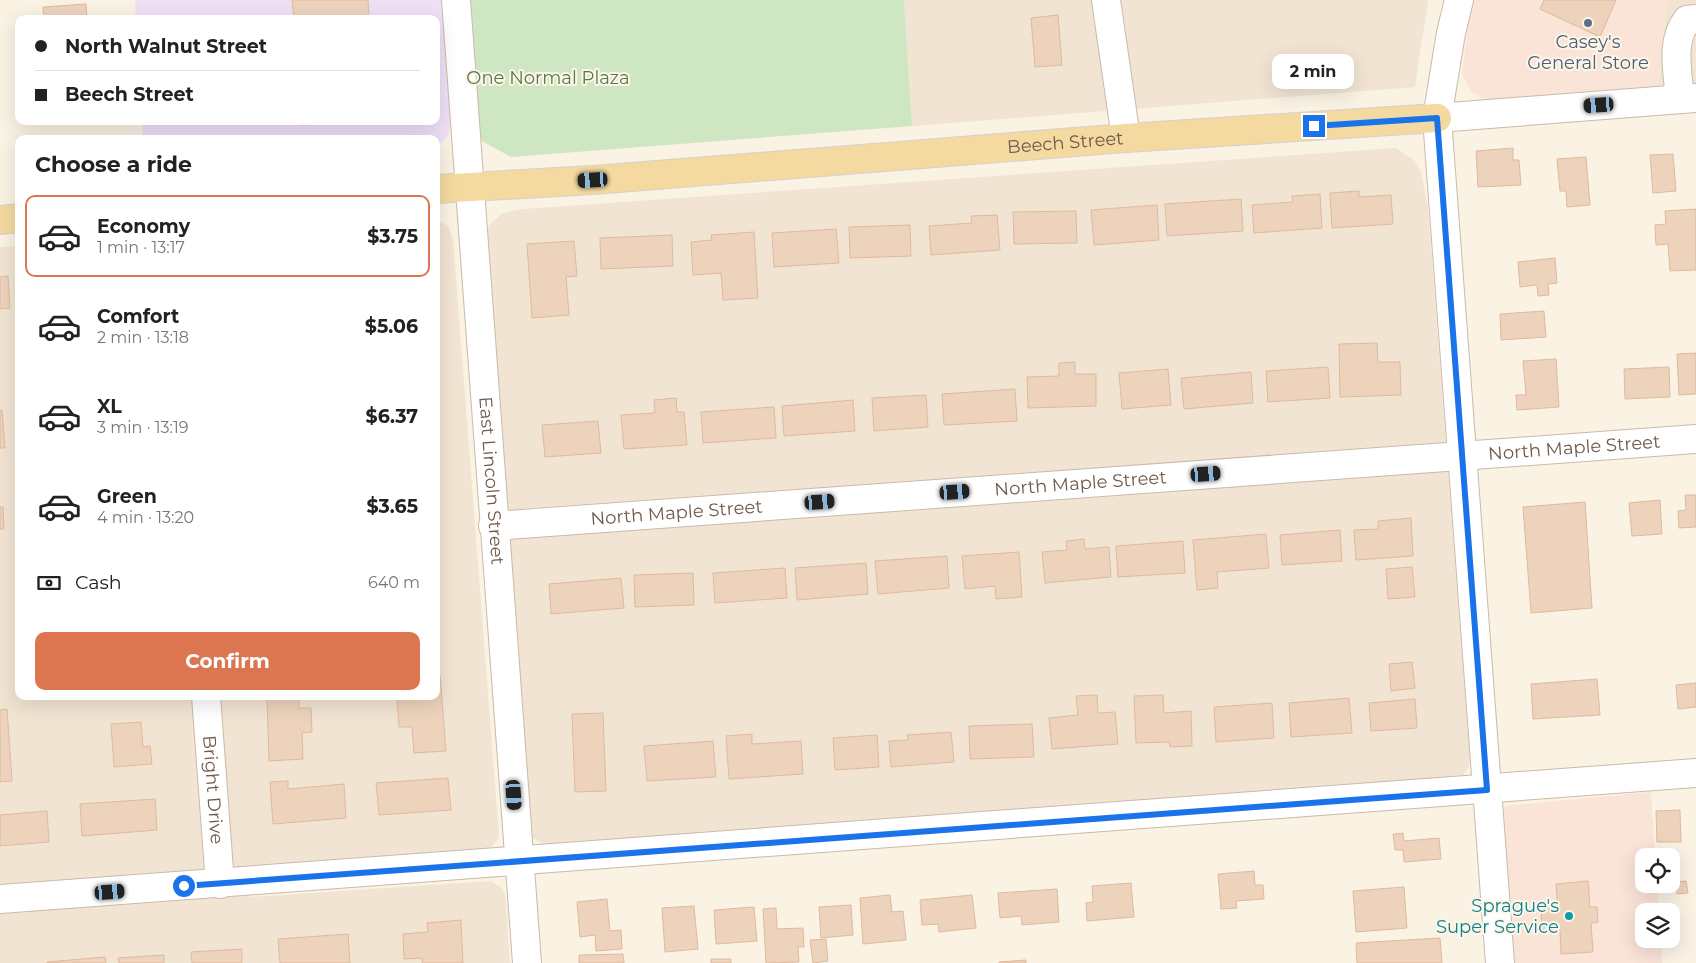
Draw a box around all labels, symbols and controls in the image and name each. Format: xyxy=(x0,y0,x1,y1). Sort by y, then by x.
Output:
marker: Casey's General Store xyxy=(1582,17,1594,29)
place label: Casey's General Store xyxy=(1527,31,1649,74)
text: North Walnut Street xyxy=(65,35,267,58)
callout: 2 min xyxy=(1273,54,1355,88)
text: 2 min xyxy=(1290,62,1336,81)
park label: One Normal Plaza xyxy=(466,67,630,89)
text: Beech Street xyxy=(65,83,194,106)
car xyxy=(1583,96,1614,114)
route end xyxy=(1303,115,1325,137)
street label: Beech Street xyxy=(1006,127,1124,158)
text: Choose a ride xyxy=(35,151,192,178)
car xyxy=(577,172,608,188)
icon: car xyxy=(37,214,82,259)
text: Economy xyxy=(97,215,190,238)
text: $3.75 xyxy=(367,225,418,248)
text: 1 min · 13:17 xyxy=(97,238,185,257)
icon: car xyxy=(37,304,82,349)
text: Comfort xyxy=(97,305,179,328)
text: $5.06 xyxy=(365,315,418,338)
text: 2 min · 13:18 xyxy=(97,328,189,347)
icon: car xyxy=(37,394,82,439)
text: XL xyxy=(97,395,122,418)
street label: East Lincoln Street xyxy=(474,396,509,566)
text: $6.37 xyxy=(366,405,418,428)
text: 3 min · 13:19 xyxy=(97,418,188,437)
street label: North Maple Street xyxy=(1487,431,1661,465)
car xyxy=(1190,465,1221,483)
street label: North Maple Street xyxy=(994,466,1167,501)
car xyxy=(939,483,970,501)
icon: car xyxy=(37,484,82,529)
text: Green xyxy=(97,485,157,508)
car xyxy=(804,493,835,511)
text: $3.65 xyxy=(367,495,418,518)
street label: North Maple Street xyxy=(590,496,763,530)
text: 4 min · 13:20 xyxy=(97,508,194,527)
icon: cash xyxy=(35,569,63,597)
text: Cash xyxy=(75,571,122,594)
text: 640 m xyxy=(368,573,420,592)
button: Confirm xyxy=(35,632,420,690)
street label: Bright Drive xyxy=(198,734,228,845)
car xyxy=(505,780,522,810)
map controls xyxy=(1635,848,1680,948)
button: locate xyxy=(1635,848,1680,893)
route start xyxy=(173,875,195,897)
car xyxy=(94,883,125,901)
place label: Sprague's Super Service xyxy=(1436,895,1559,938)
button: layers xyxy=(1635,903,1680,948)
marker: Sprague's Super Service xyxy=(1563,910,1575,922)

